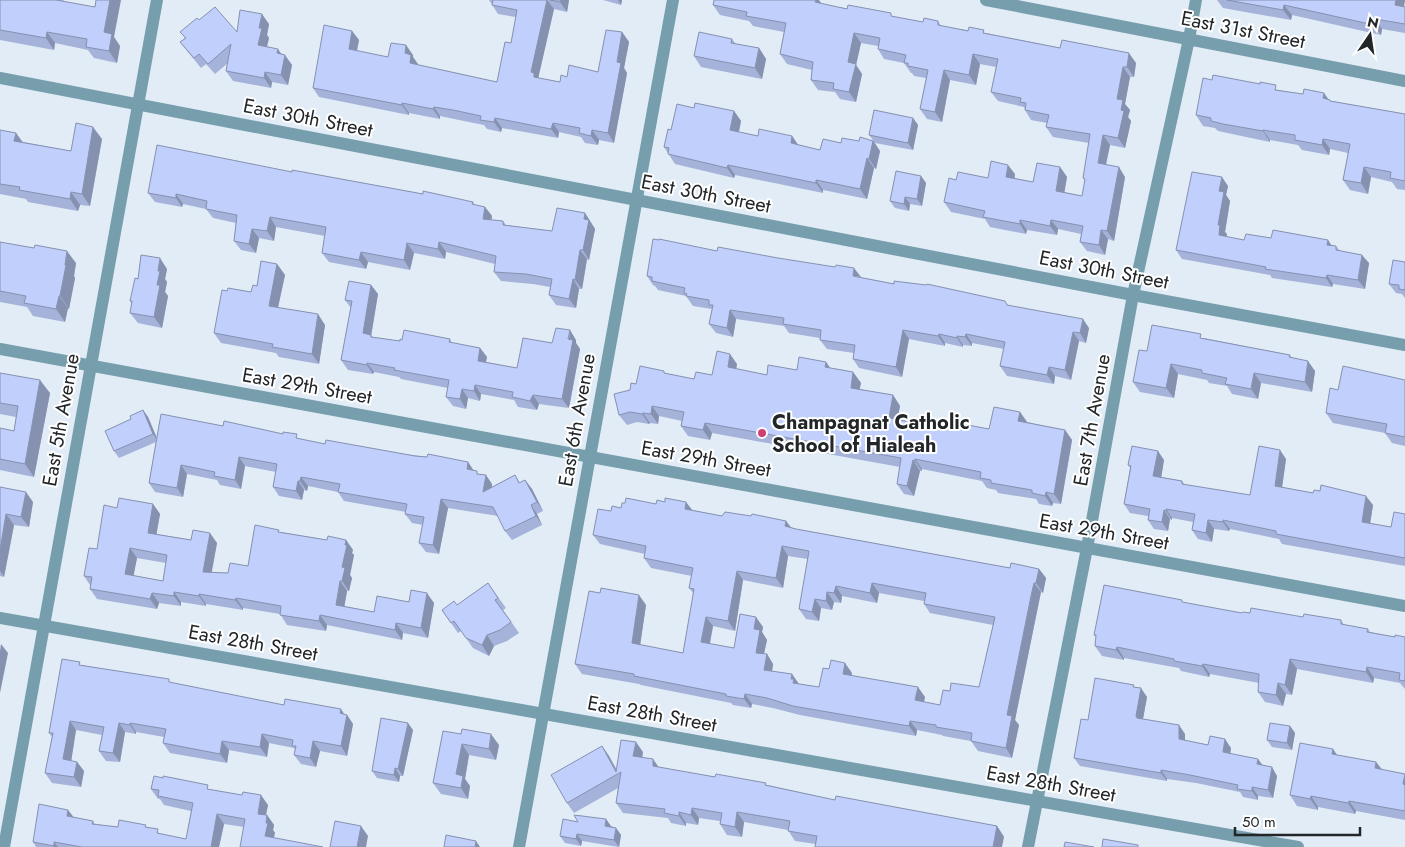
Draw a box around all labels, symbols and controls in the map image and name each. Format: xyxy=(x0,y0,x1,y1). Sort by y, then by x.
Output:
street label: East 31st Street xyxy=(1178,4,1308,56)
north arrow xyxy=(1345,10,1395,60)
text: N xyxy=(1365,11,1381,33)
street label: East 30th Street xyxy=(241,91,375,145)
street label: East 30th Street xyxy=(639,167,773,221)
street label: East 30th Street xyxy=(1037,243,1171,297)
street label: East 5th Avenue xyxy=(35,351,87,489)
street label: East 6th Avenue xyxy=(551,351,603,489)
street label: East 7th Avenue xyxy=(1066,352,1118,488)
street label: East 29th Street xyxy=(240,360,374,412)
place label: Champagnat Catholic School of Hialeah xyxy=(772,408,970,460)
marker: Champagnat Catholic School of Hialeah xyxy=(756,427,768,439)
street label: East 29th Street xyxy=(639,433,773,485)
street label: East 29th Street xyxy=(1037,506,1171,558)
street label: East 28th Street xyxy=(186,617,320,669)
street label: East 28th Street xyxy=(585,688,719,740)
street label: East 28th Street xyxy=(984,758,1118,810)
scale bar xyxy=(1235,804,1360,836)
text: 50 m xyxy=(1242,811,1276,833)

